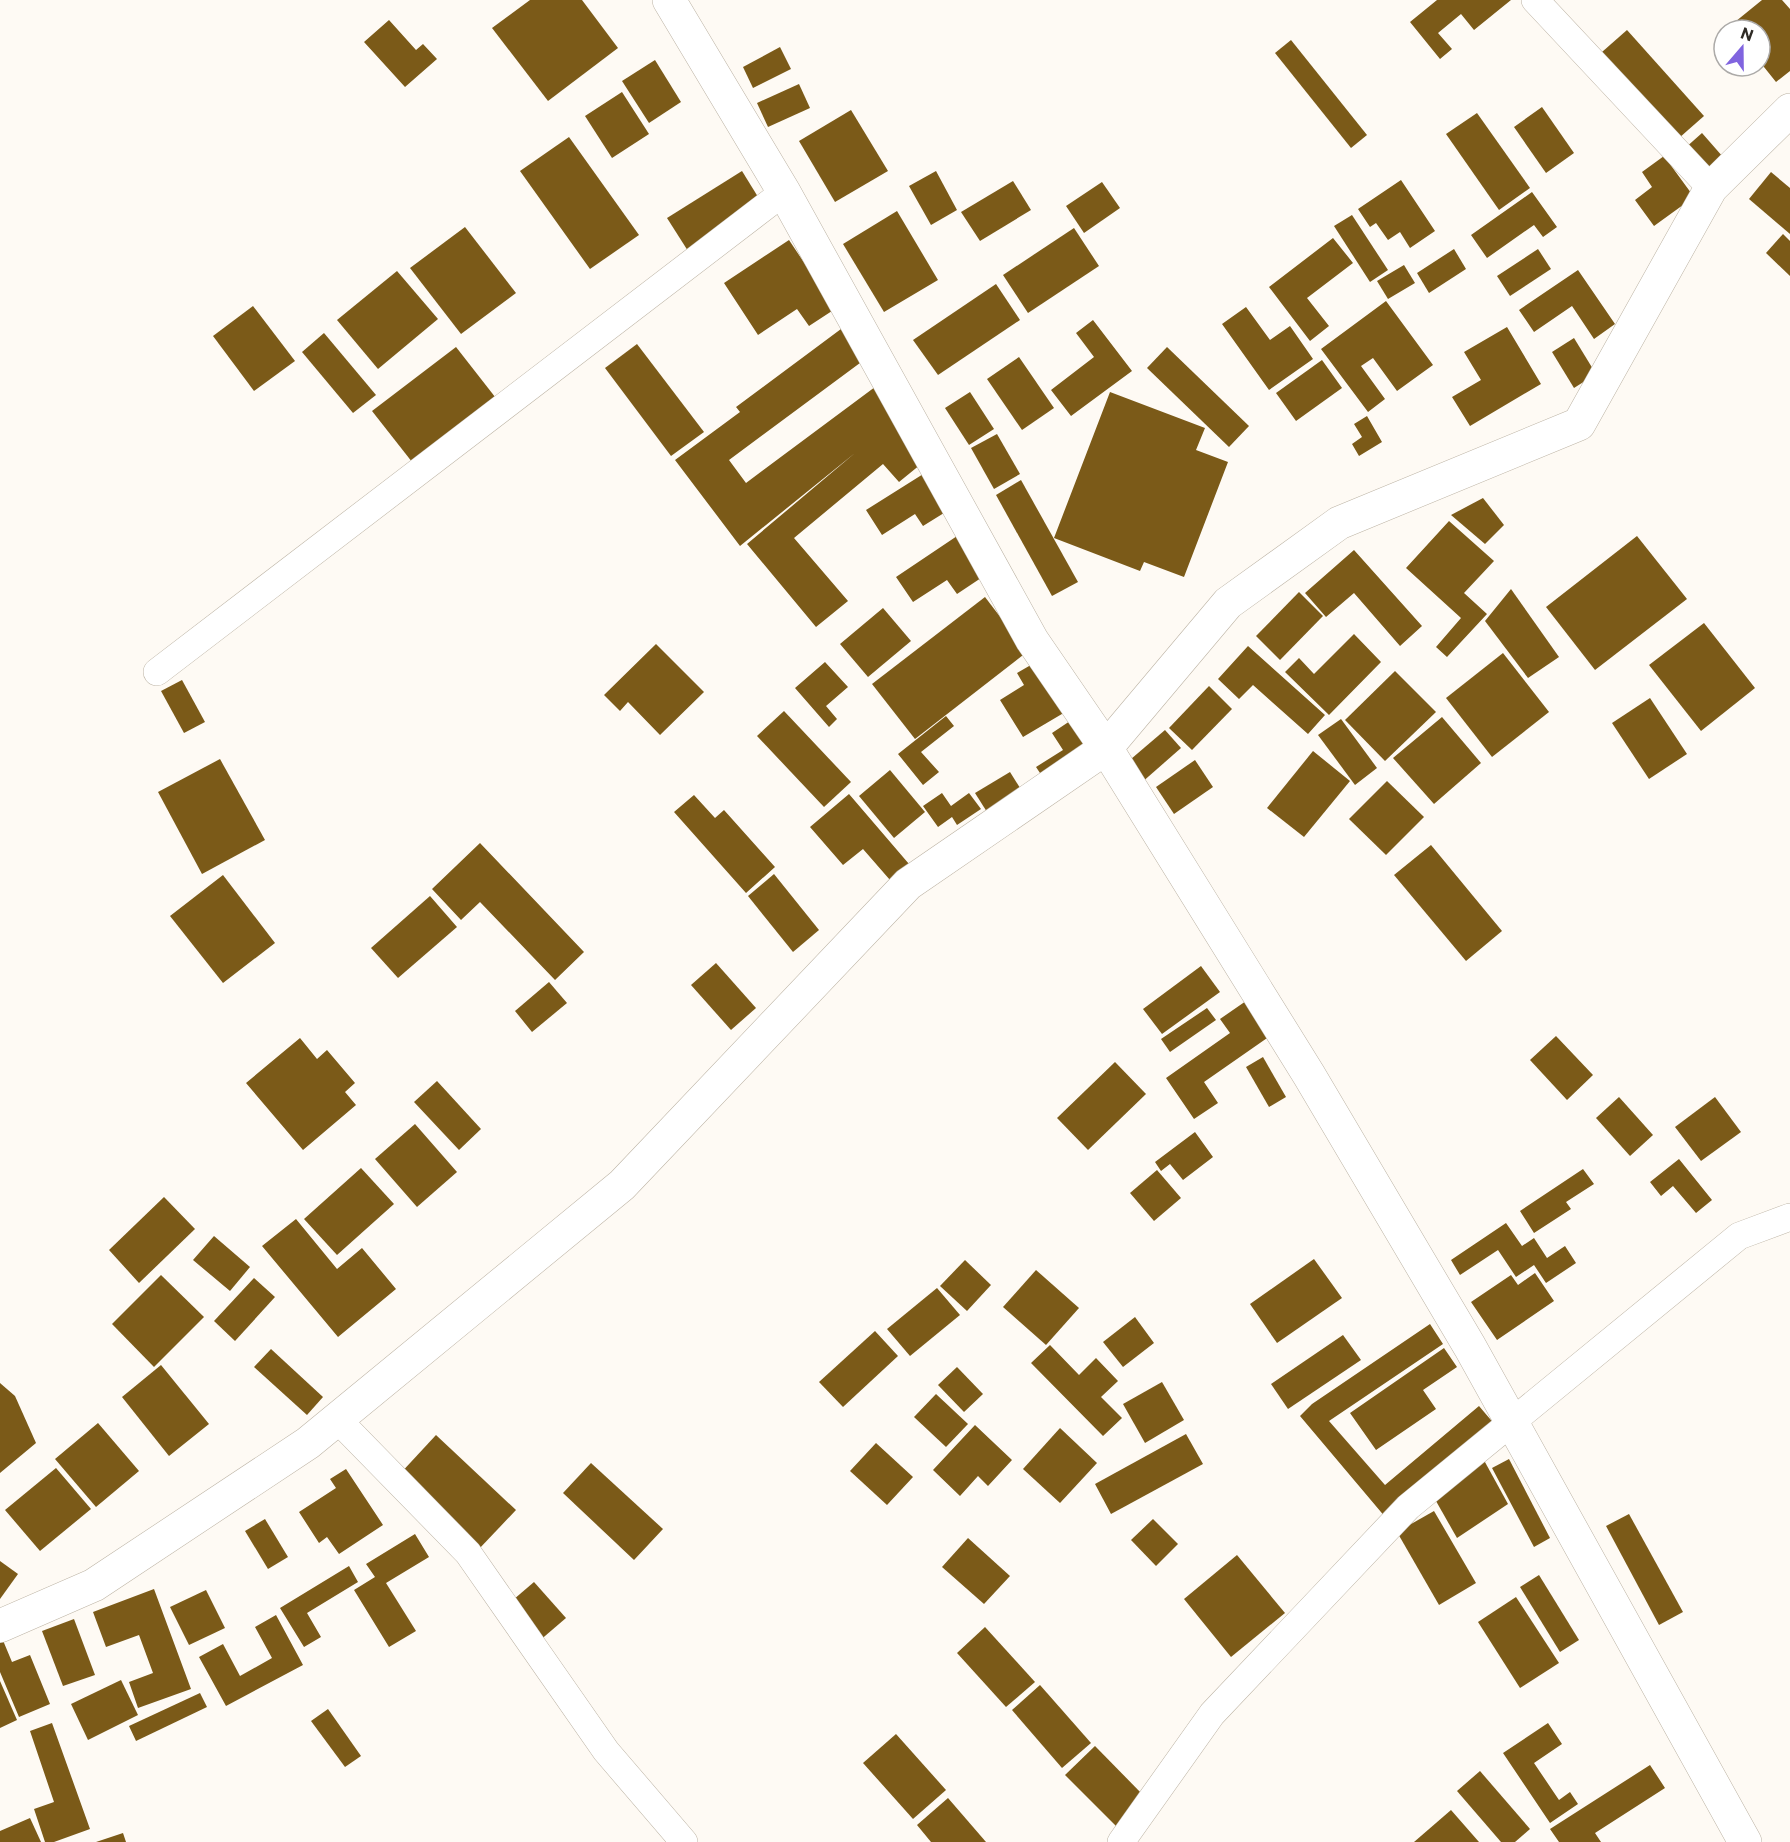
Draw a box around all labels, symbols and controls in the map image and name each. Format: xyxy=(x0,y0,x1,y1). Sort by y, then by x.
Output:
north arrow xyxy=(1712,18,1772,78)
text: N xyxy=(1738,22,1756,44)

